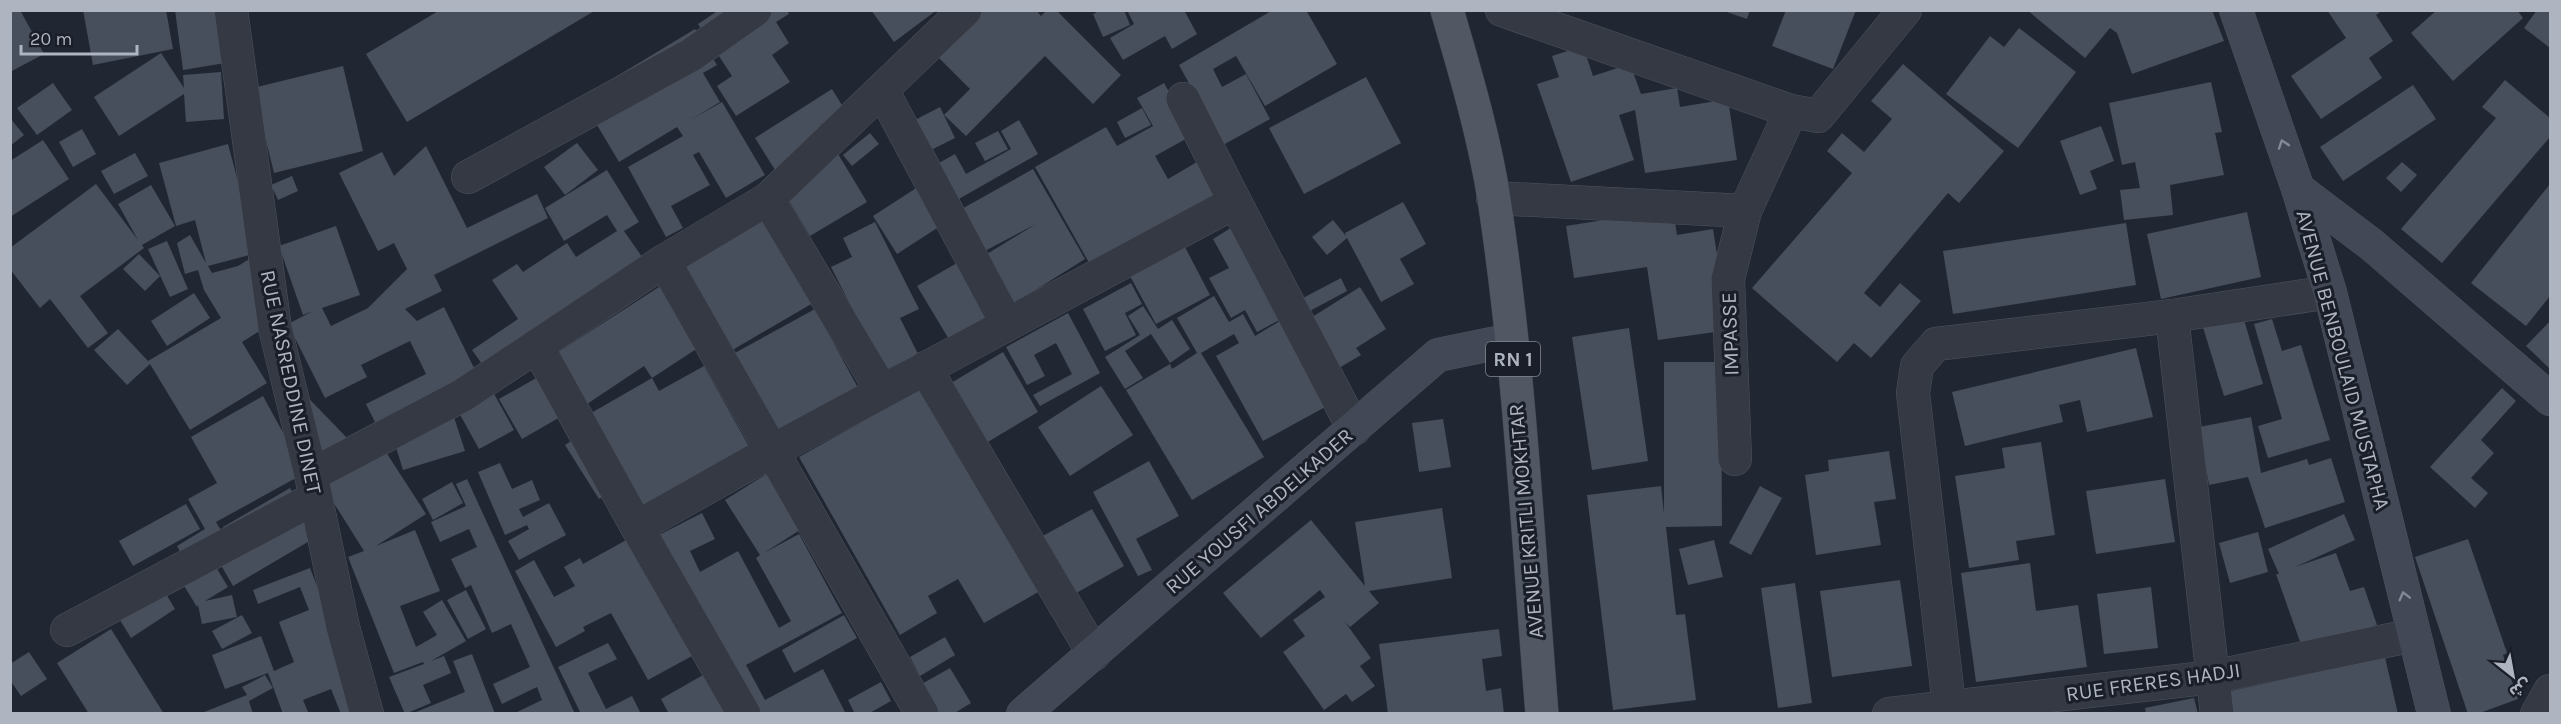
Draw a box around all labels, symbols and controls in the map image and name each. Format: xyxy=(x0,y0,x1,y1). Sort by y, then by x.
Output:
scale bar xyxy=(21,18,136,56)
text: 20 m xyxy=(30,28,72,50)
one-way arrow xyxy=(2277,139,2290,150)
street label: AVENUE BENBOULAID MUSTAPHA xyxy=(2291,207,2395,513)
street label: RUE NASREDDINE DINET xyxy=(256,268,327,497)
street label: IMPASSE xyxy=(1717,292,1743,376)
road number: RN 1 xyxy=(1486,342,1540,376)
street label: AVENUE KRITLI MOKHTAR xyxy=(1504,403,1548,639)
street label: RUE YOUSFI ABDELKADER xyxy=(1160,423,1358,599)
one-way arrow xyxy=(2399,591,2412,601)
north arrow xyxy=(2483,646,2543,706)
street label: RUE FRERES HADJI xyxy=(2064,658,2242,706)
text: ش xyxy=(2506,675,2535,702)

